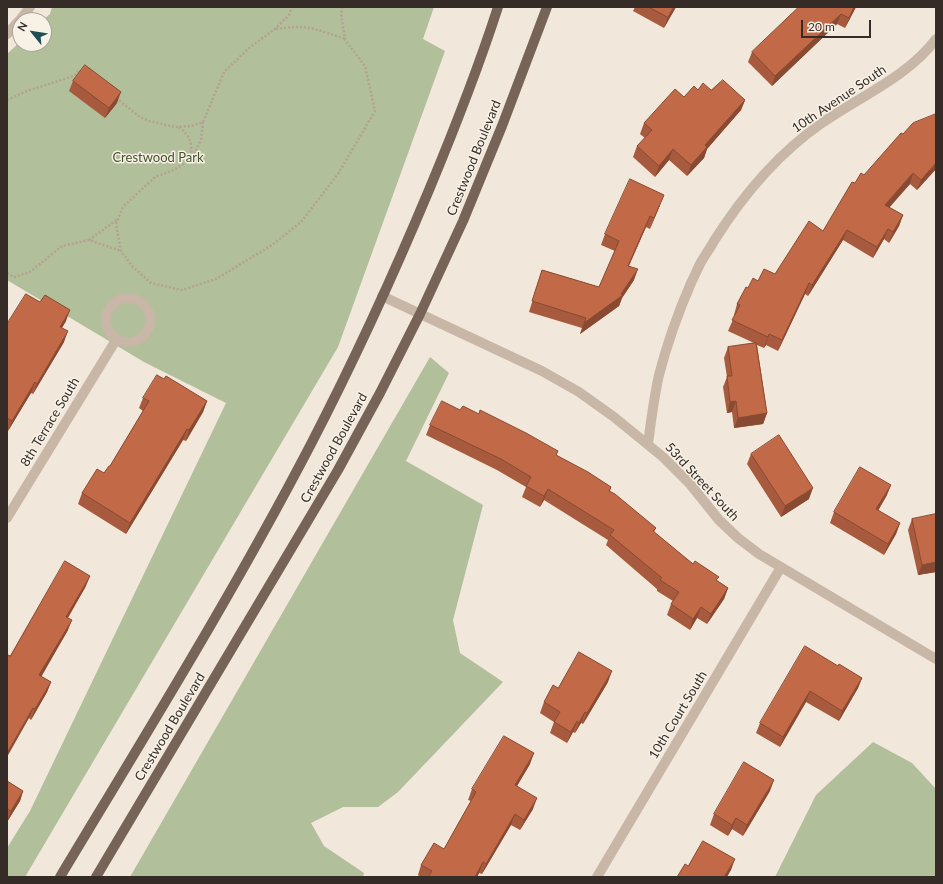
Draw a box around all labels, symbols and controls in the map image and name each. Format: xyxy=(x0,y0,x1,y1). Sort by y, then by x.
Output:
north arrow xyxy=(12,12,52,52)
scale bar xyxy=(803,12,873,38)
text: N xyxy=(14,19,30,33)
text: 20 m xyxy=(808,19,835,34)
street label: 10th Avenue South xyxy=(789,62,889,136)
street label: Crestwood Boulevard xyxy=(444,98,504,218)
park label: Crestwood Park xyxy=(112,150,204,166)
street label: 8th Terrace South xyxy=(17,375,83,469)
street label: Crestwood Boulevard xyxy=(297,390,371,506)
street label: 53rd Street South xyxy=(662,440,742,524)
street label: 10th Court South xyxy=(646,668,710,762)
street label: Crestwood Boulevard xyxy=(132,670,208,784)

